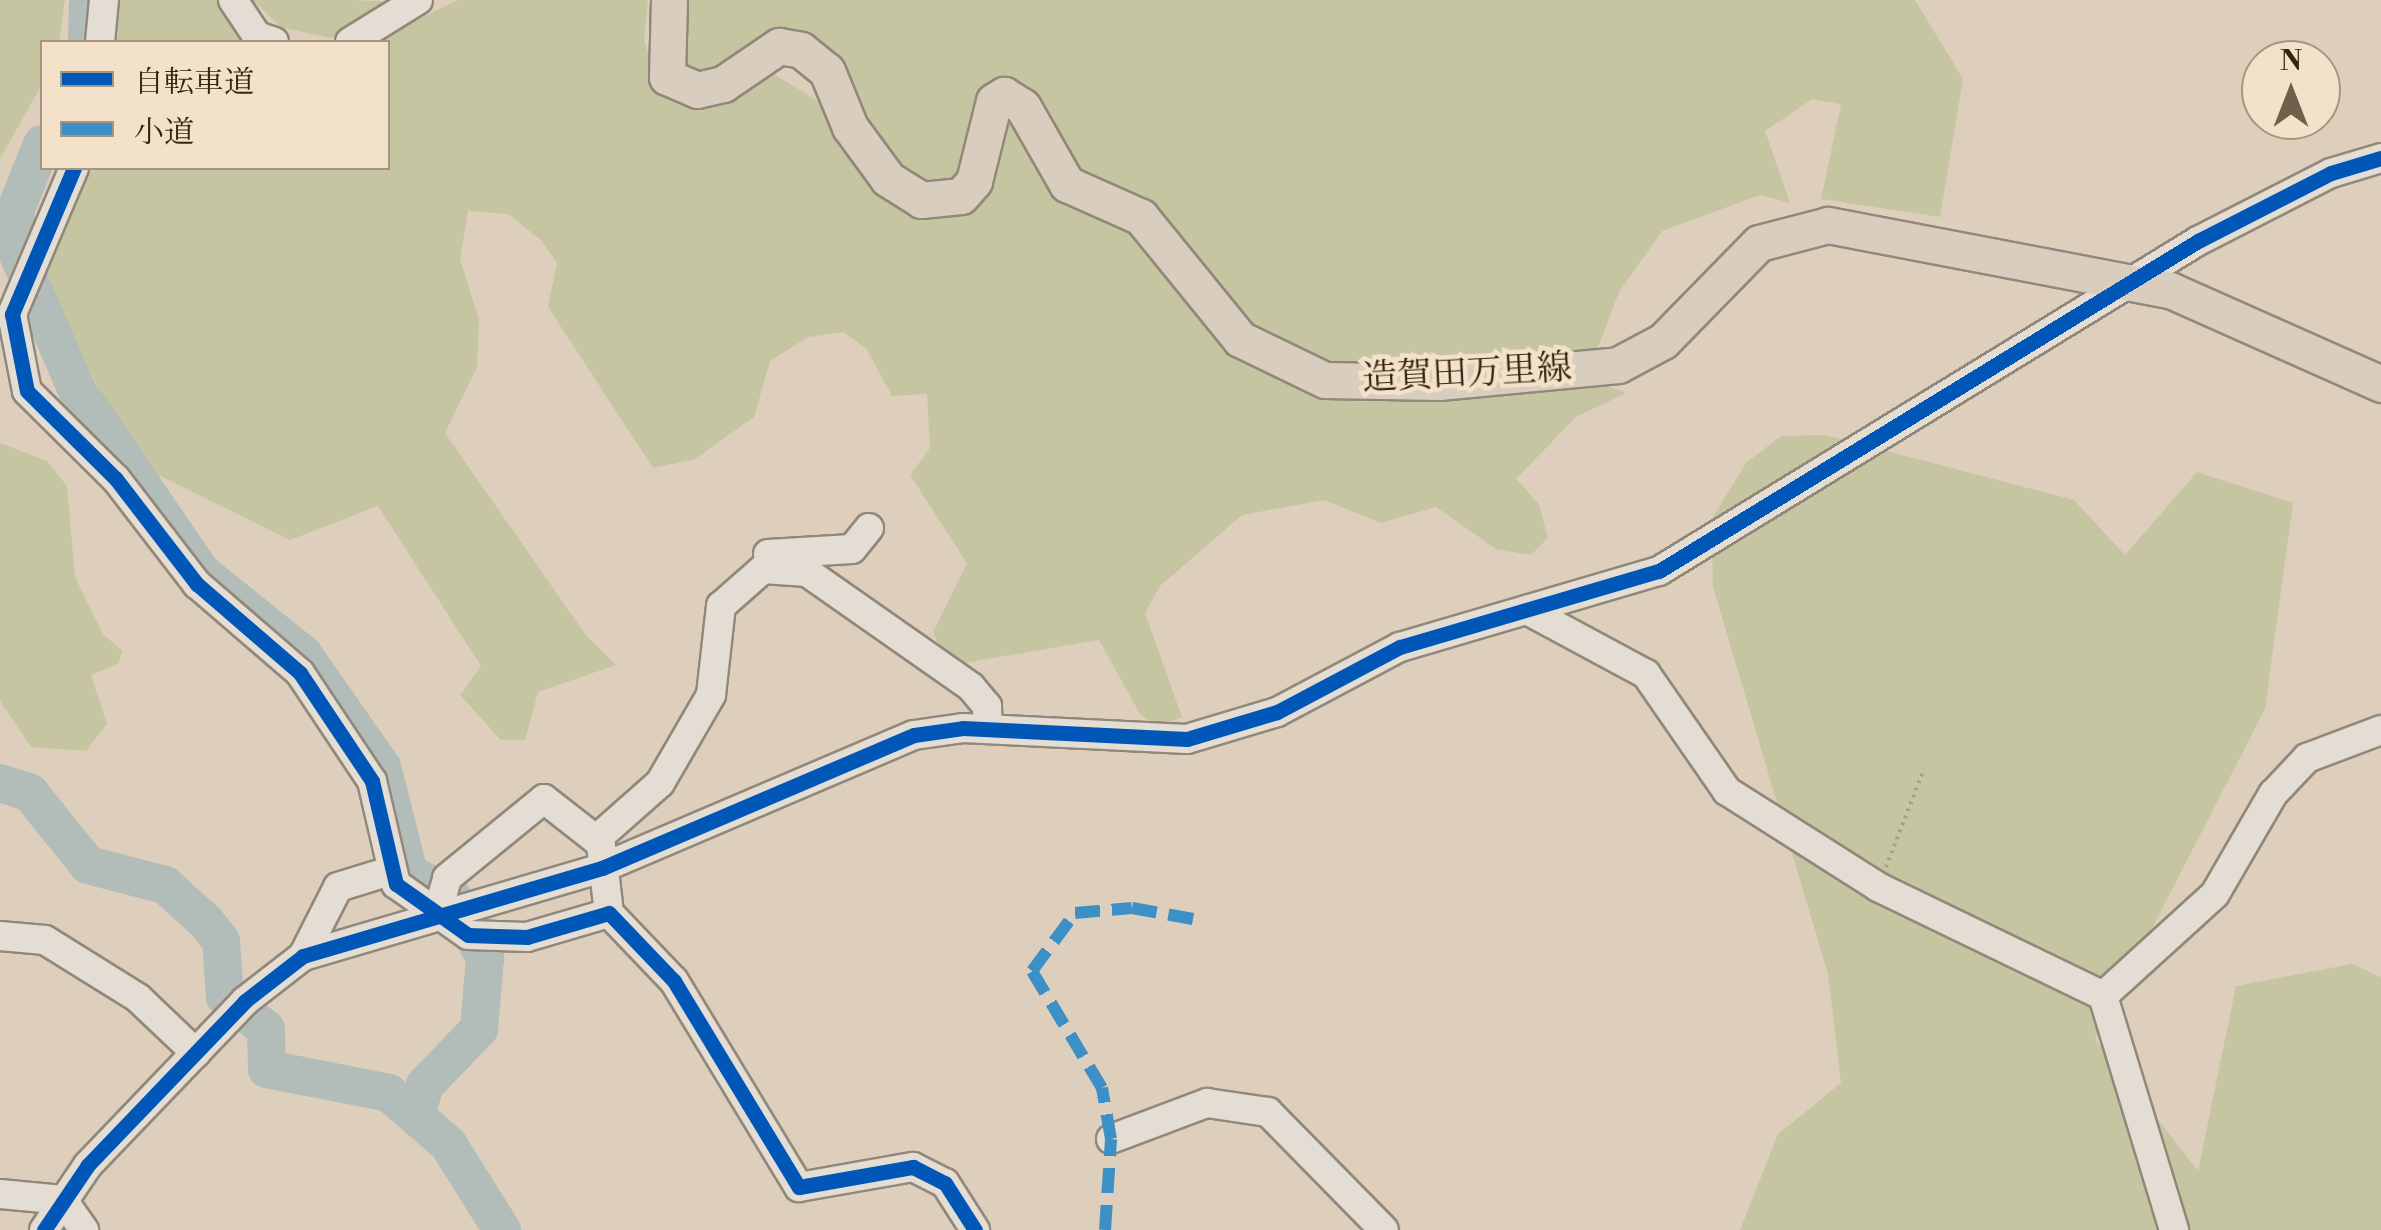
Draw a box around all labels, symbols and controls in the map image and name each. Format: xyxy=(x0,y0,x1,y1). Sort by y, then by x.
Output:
legend xyxy=(40,40,390,170)
north arrow xyxy=(2241,40,2341,140)
text: N xyxy=(2280,44,2302,79)
text: 自転車道 xyxy=(134,64,254,102)
text: 小道 xyxy=(134,114,194,152)
street label: 造賀田万里線 xyxy=(1361,348,1573,400)

